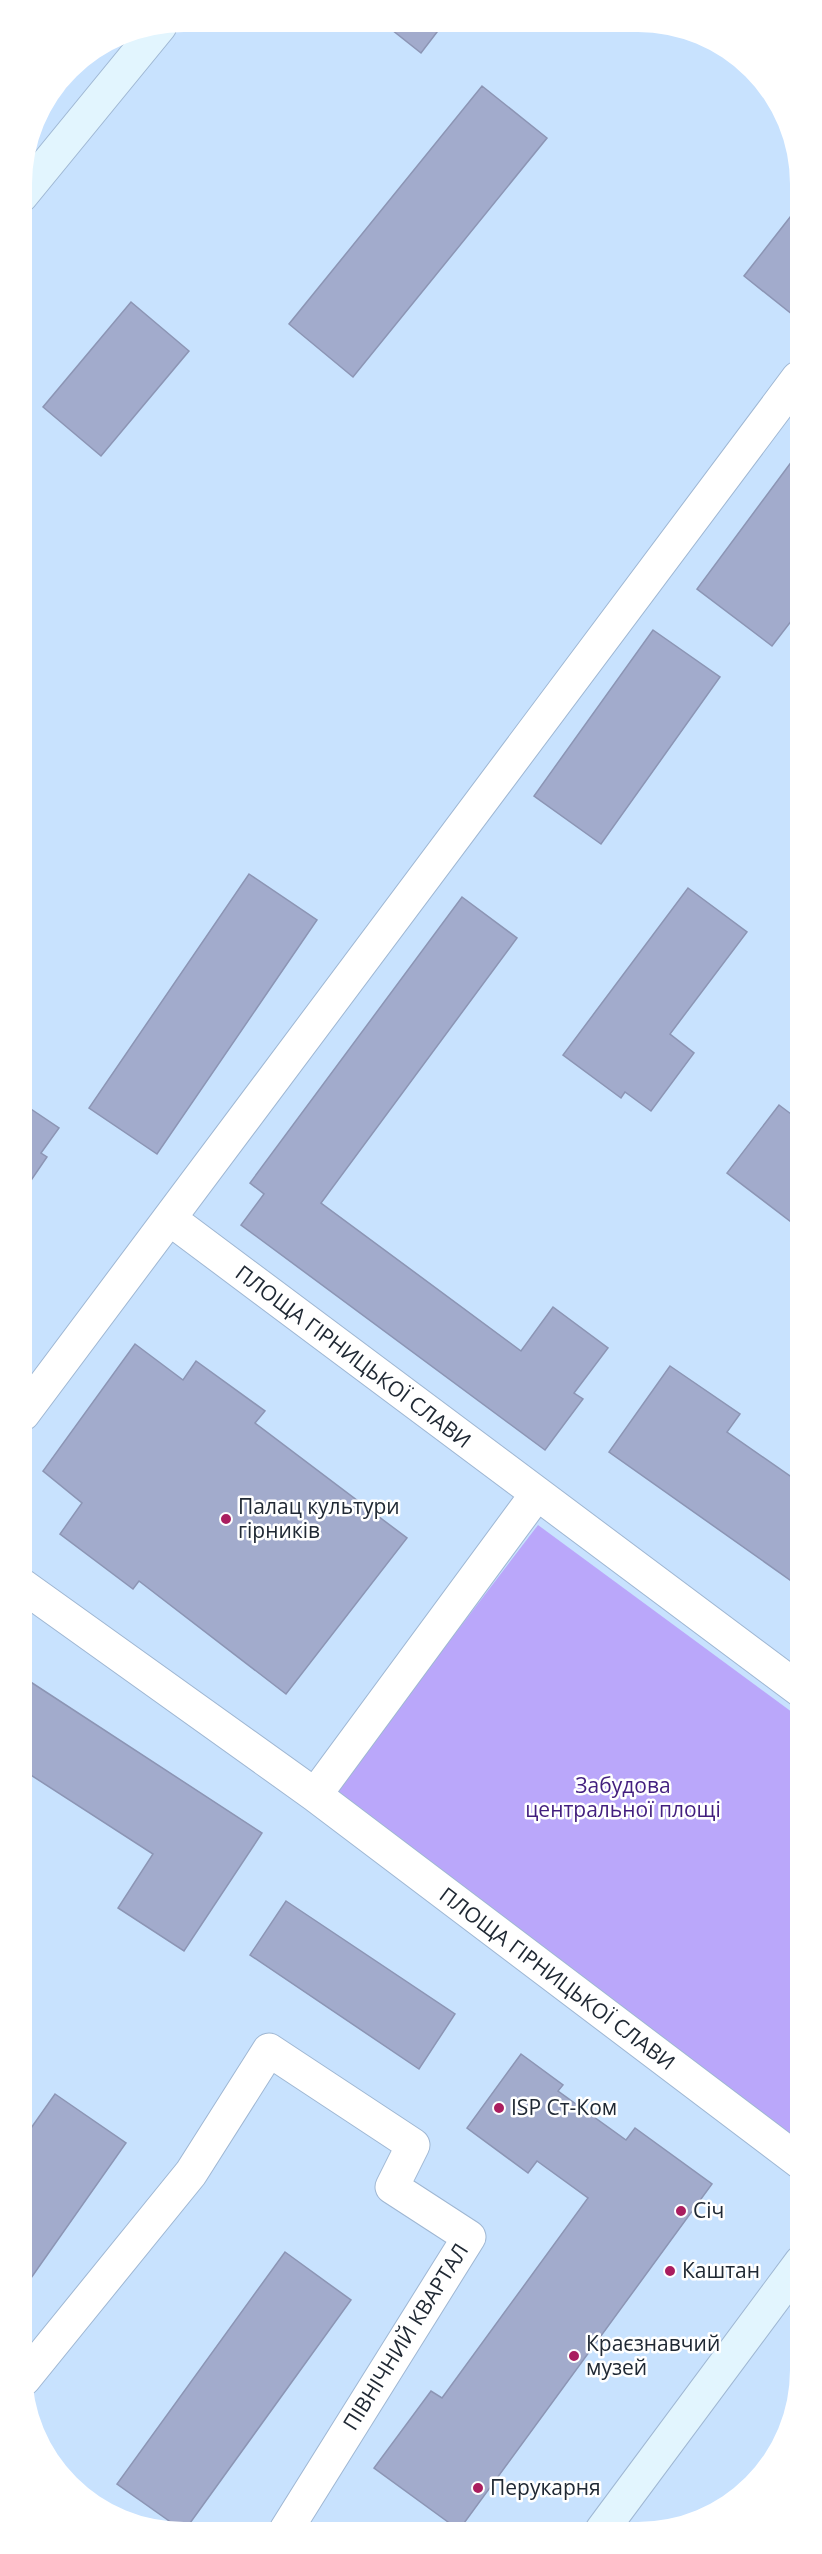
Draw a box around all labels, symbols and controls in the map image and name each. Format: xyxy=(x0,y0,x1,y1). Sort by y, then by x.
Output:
street label: ПЛОЩА ГІРНИЦЬКОЇ СЛАВИ xyxy=(230,1258,477,1454)
place label: Палац культури гірників xyxy=(238,1492,400,1544)
marker: Палац культури гірників xyxy=(219,1512,233,1526)
park label: Забудова центральної площі xyxy=(525,1771,721,1823)
street label: ПЛОЩА ГІРНИЦЬКОЇ СЛАВИ xyxy=(434,1880,681,2076)
place label: ISP Ст-Ком xyxy=(511,2093,617,2121)
marker: ISP Ст-Ком xyxy=(492,2101,506,2115)
place label: Січ xyxy=(693,2196,724,2224)
marker: Січ xyxy=(674,2204,688,2218)
street label: ПІВНІЧНИЙ КВАРТАЛ xyxy=(336,2238,474,2435)
place label: Каштан xyxy=(682,2256,760,2284)
marker: Каштан xyxy=(663,2264,677,2278)
place label: Краєзнавчий музей xyxy=(586,2329,720,2381)
marker: Краєзнавчий музей xyxy=(567,2349,581,2363)
place label: Перукарня xyxy=(490,2473,601,2501)
marker: Перукарня xyxy=(471,2481,485,2495)

